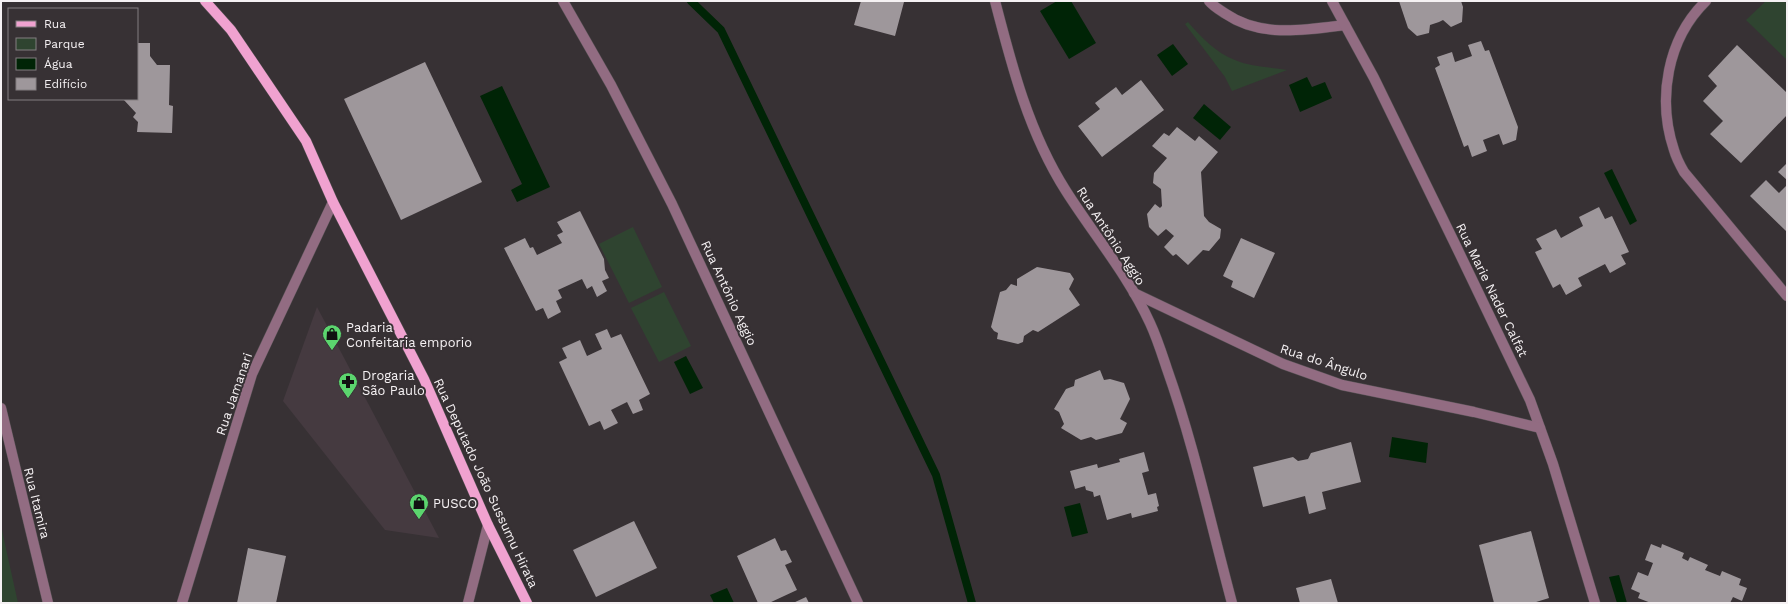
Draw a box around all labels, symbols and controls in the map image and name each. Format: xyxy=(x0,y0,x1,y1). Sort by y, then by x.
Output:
legend xyxy=(8,8,138,100)
text: Rua xyxy=(44,17,66,31)
text: Parque xyxy=(44,37,85,51)
text: Água xyxy=(44,57,73,71)
text: Edifício xyxy=(44,77,87,91)
street label: Rua Antônio Aggio xyxy=(1074,184,1148,288)
street label: Rua Marie Nader Calfat xyxy=(1453,221,1531,360)
street label: Rua Antônio Aggio xyxy=(698,238,760,348)
place label: Padaria Confeitaria emporio xyxy=(346,320,472,350)
shop icon: Padaria Confeitaria emporio xyxy=(321,323,343,351)
street label: Rua do Ângulo xyxy=(1278,340,1370,383)
street label: Rua Jamanari xyxy=(213,351,255,437)
place label: Drogaria São Paulo xyxy=(362,368,425,398)
pharmacy icon: Drogaria São Paulo xyxy=(337,371,359,399)
street label: Rua Deputado João Sussumu Hirata xyxy=(431,376,542,591)
street label: Rua Itamira xyxy=(21,466,53,541)
shop icon: PUSCO xyxy=(408,492,430,520)
place label: PUSCO xyxy=(433,496,477,511)

